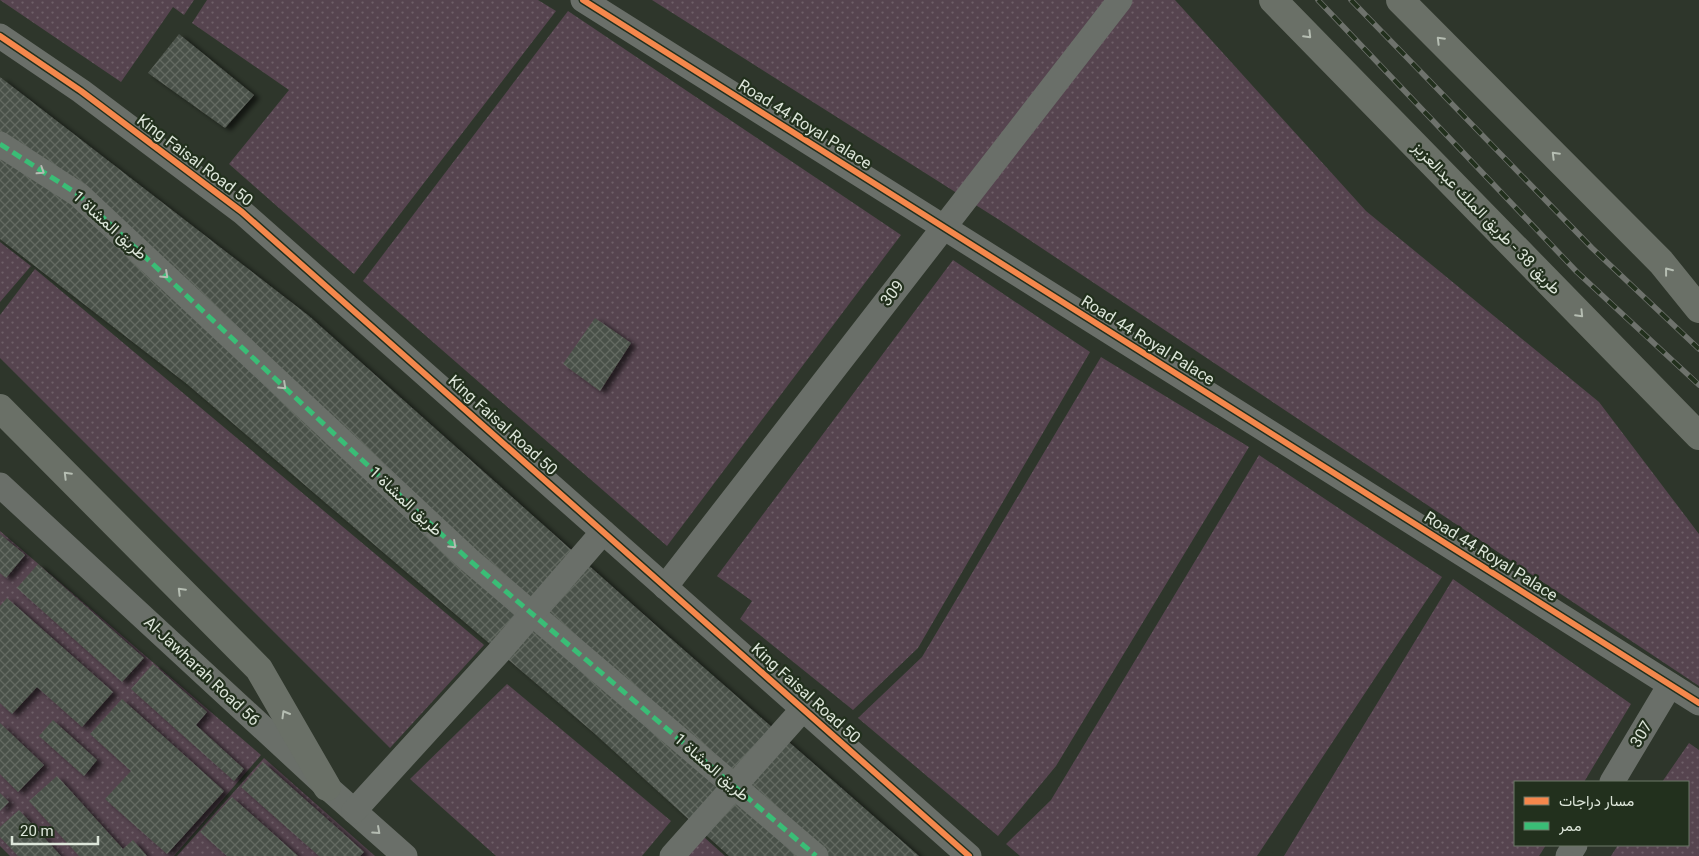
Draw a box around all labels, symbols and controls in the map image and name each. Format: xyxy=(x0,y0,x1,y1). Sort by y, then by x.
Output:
one-way arrow xyxy=(1302,29,1311,38)
one-way arrow xyxy=(1437,37,1446,46)
street label: Road 44 Royal Palace xyxy=(735,75,875,173)
street label: King Faisal Road 50 xyxy=(133,110,257,210)
street label: طريق 38 - طريق الملك عبدالعزيز xyxy=(1408,137,1565,299)
one-way arrow xyxy=(1551,152,1560,161)
one-way arrow xyxy=(36,164,45,174)
street label: طريق المشاة 1 xyxy=(68,187,151,264)
one-way arrow xyxy=(1665,268,1674,277)
one-way arrow xyxy=(159,269,168,278)
street label: 309 xyxy=(876,277,908,309)
street label: Road 44 Royal Palace xyxy=(1078,291,1218,389)
one-way arrow xyxy=(1574,308,1583,317)
street label: King Faisal Road 50 xyxy=(444,371,562,479)
one-way arrow xyxy=(278,380,287,389)
street label: طريق المشاة 1 xyxy=(365,462,447,541)
one-way arrow xyxy=(64,472,73,481)
street label: Road 44 Royal Palace xyxy=(1421,507,1561,605)
one-way arrow xyxy=(448,539,457,548)
one-way arrow xyxy=(178,588,187,597)
street label: Al-Jawharah Road 56 xyxy=(140,613,264,729)
street label: King Faisal Road 50 xyxy=(747,639,865,747)
one-way arrow xyxy=(281,711,291,720)
street label: 307 xyxy=(1626,718,1656,750)
street label: طريق المشاة 1 xyxy=(670,729,754,806)
legend xyxy=(1514,781,1689,846)
text: مسار دراجات xyxy=(1559,792,1634,810)
scale bar xyxy=(12,814,99,846)
text: ممر xyxy=(1558,817,1581,835)
text: 20 m xyxy=(20,822,54,840)
one-way arrow xyxy=(371,825,380,834)

